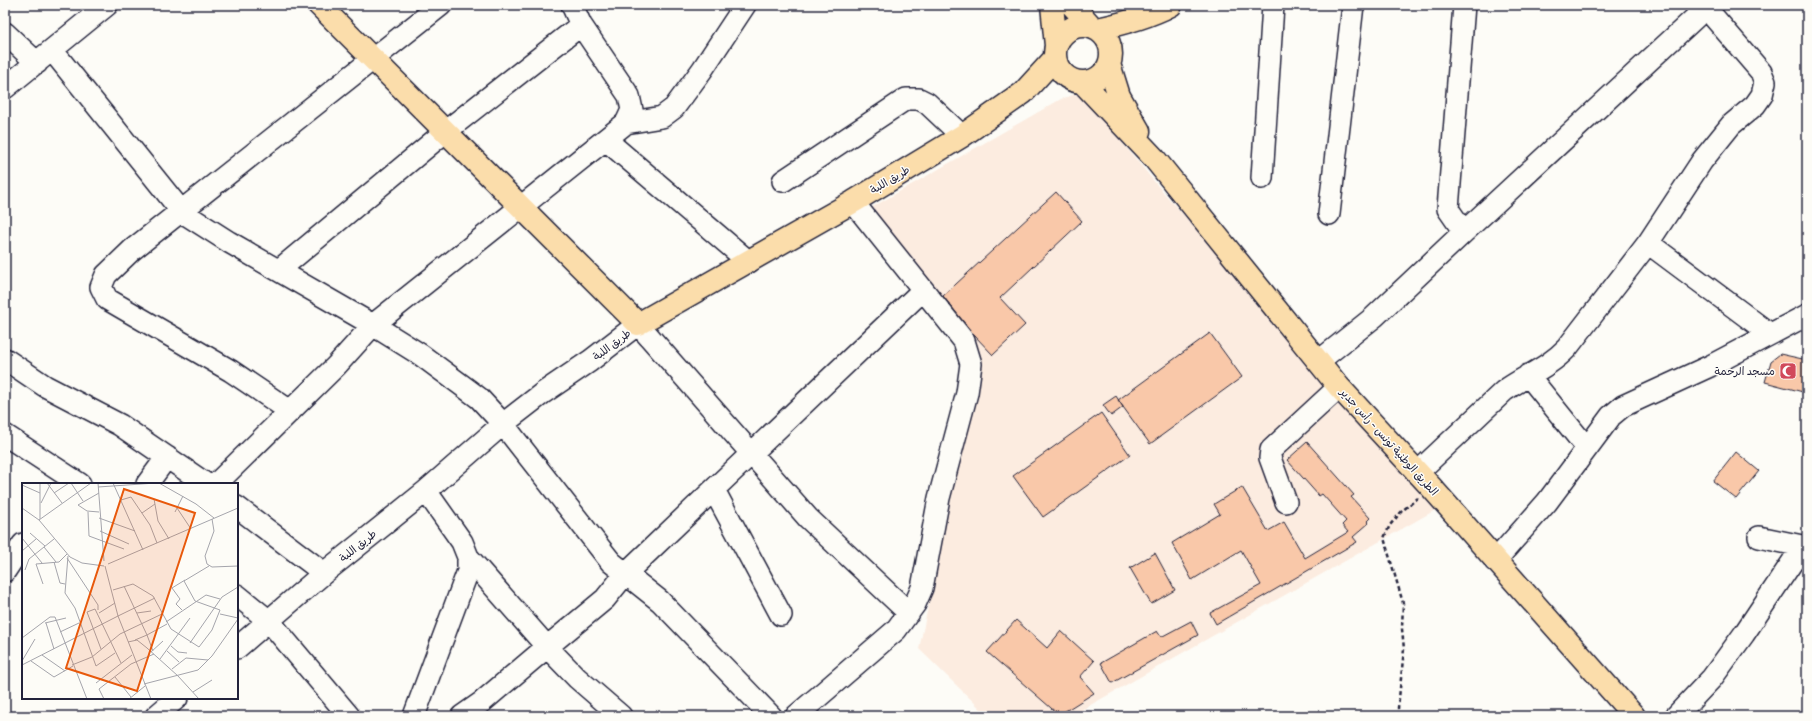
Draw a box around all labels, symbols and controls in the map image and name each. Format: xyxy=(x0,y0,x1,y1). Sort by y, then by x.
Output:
street label: طريق اللبة xyxy=(868,163,913,198)
street label: طريق اللبة xyxy=(591,327,634,364)
mosque icon: مسجد الرحمة xyxy=(1778,361,1798,381)
place label: مسجد الرحمة xyxy=(1714,365,1775,378)
street label: الطريق الوطنية تونس - رأس جدير xyxy=(1336,385,1441,499)
inset map xyxy=(22,483,238,699)
street label: طريق اللبة xyxy=(337,527,380,566)

